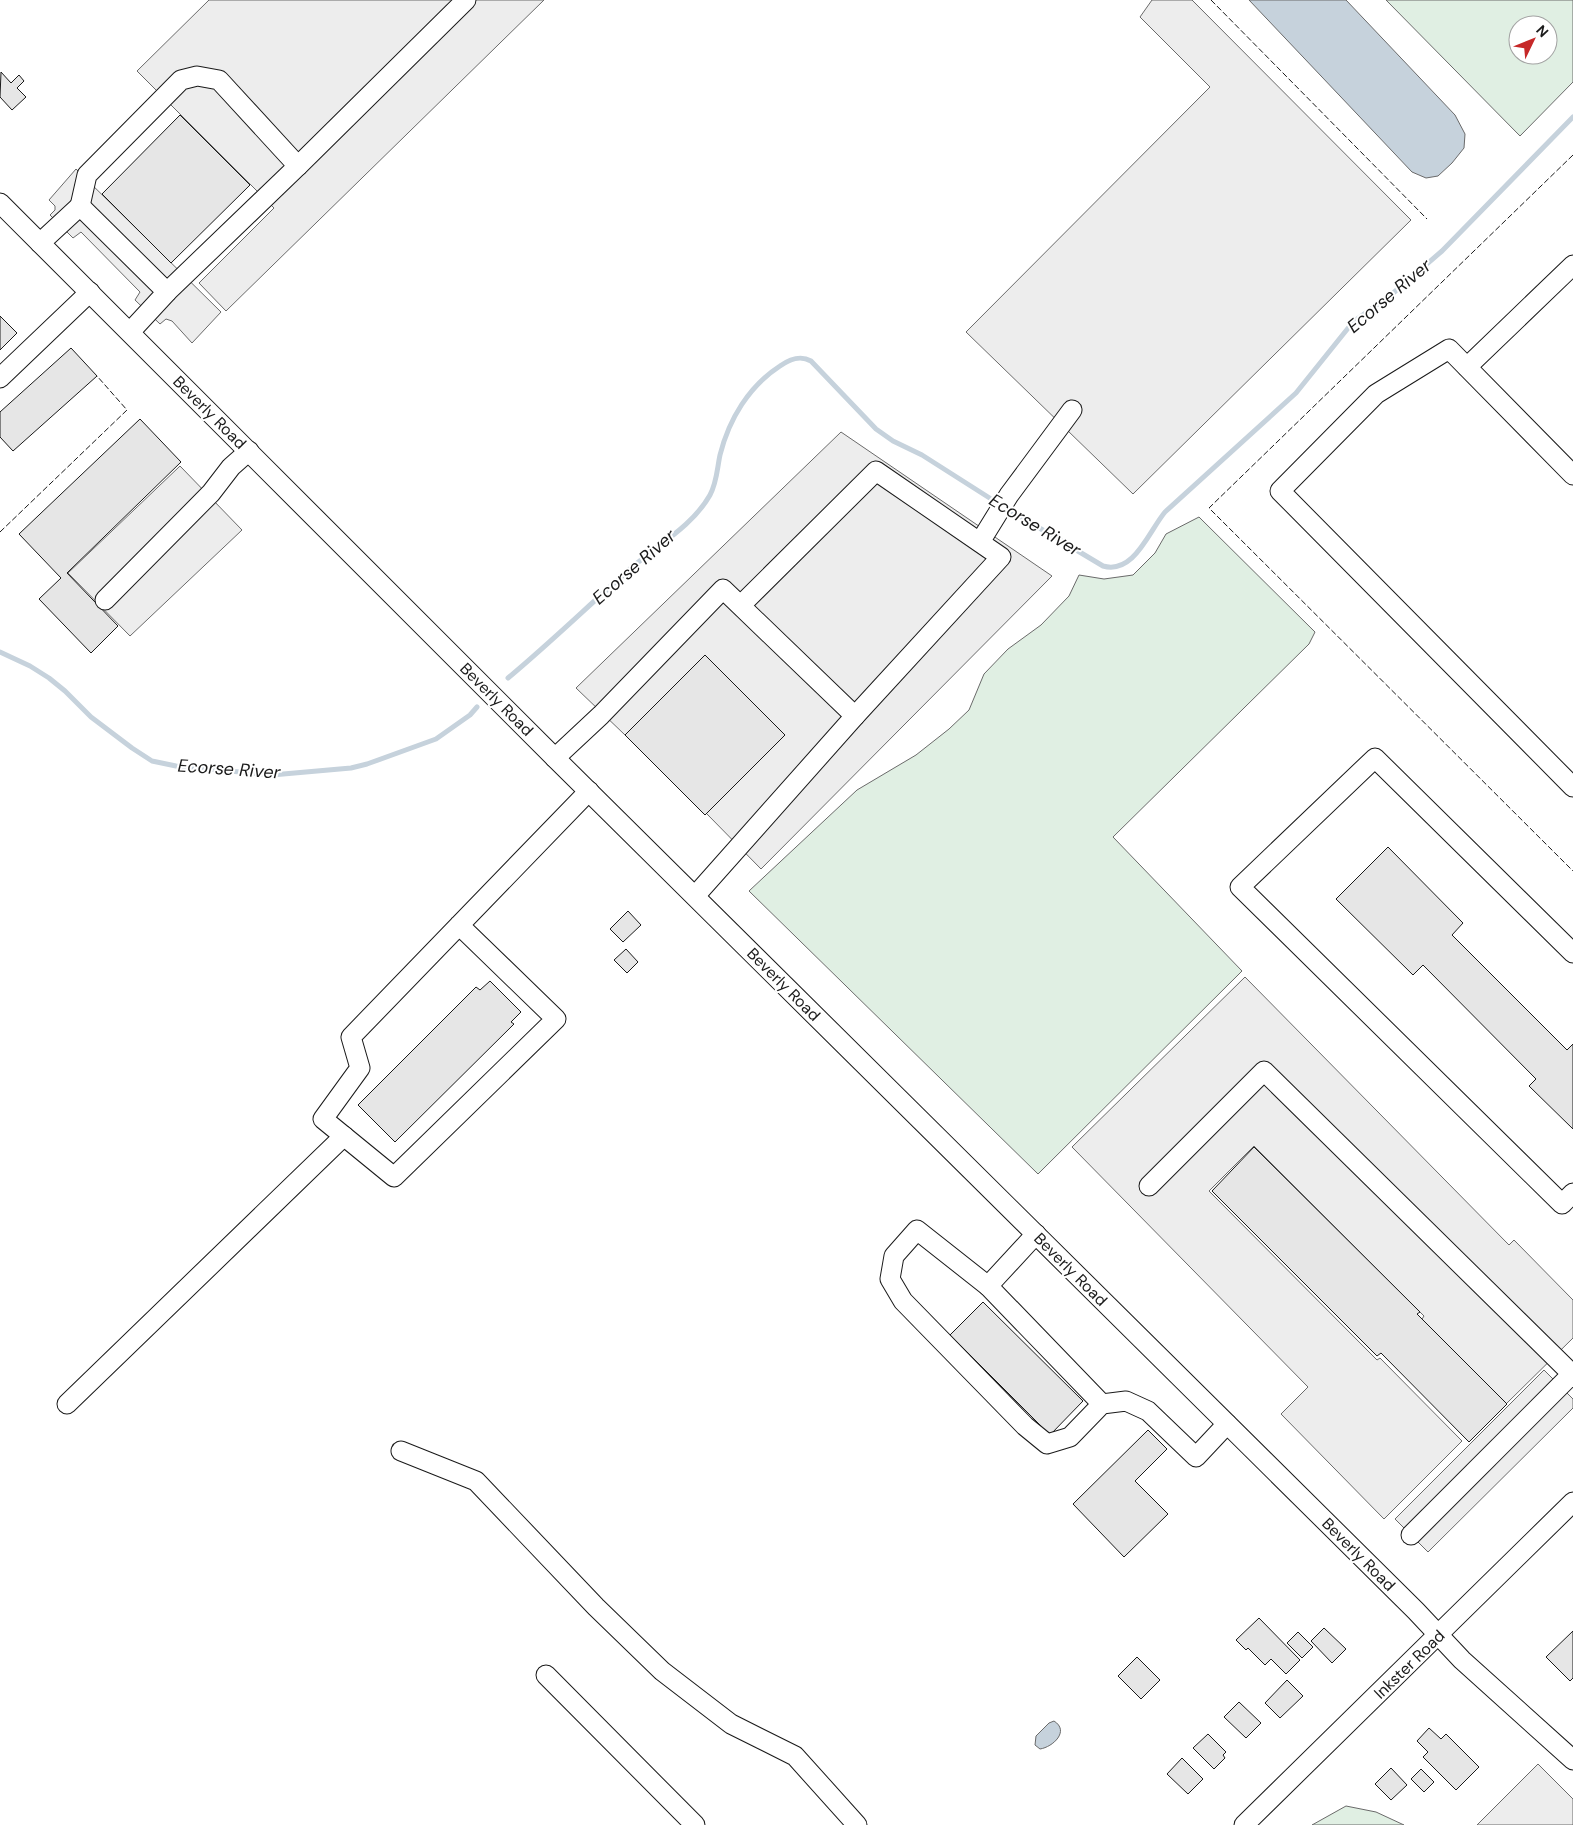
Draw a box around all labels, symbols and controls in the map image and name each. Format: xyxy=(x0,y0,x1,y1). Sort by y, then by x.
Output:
north arrow xyxy=(1508,15,1558,65)
text: N xyxy=(1532,21,1553,41)
water label: Ecorse River xyxy=(1342,253,1437,338)
street label: Beverly Road xyxy=(168,371,251,454)
water label: Ecorse River xyxy=(985,488,1086,562)
water label: Ecorse River xyxy=(587,523,682,610)
street label: Beverly Road xyxy=(455,658,538,741)
water label: Ecorse River xyxy=(177,753,283,785)
street label: Beverly Road xyxy=(742,943,825,1026)
street label: Beverly Road xyxy=(1029,1228,1112,1311)
street label: Beverly Road xyxy=(1317,1513,1400,1596)
street label: Inkster Road xyxy=(1369,1625,1449,1703)

